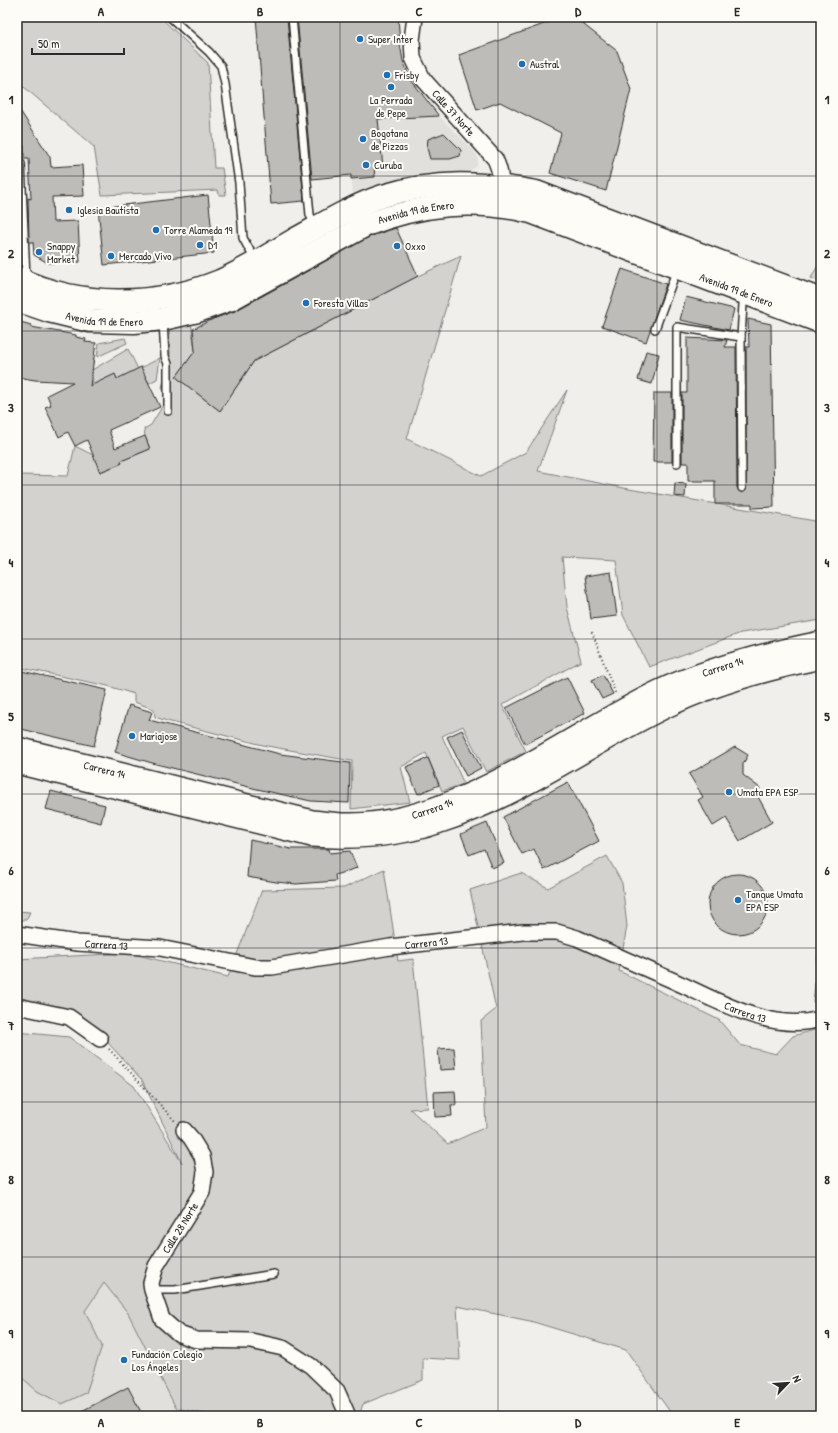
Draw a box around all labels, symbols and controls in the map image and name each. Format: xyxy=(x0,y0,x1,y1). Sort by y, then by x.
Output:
text: A xyxy=(98,2,105,20)
text: B xyxy=(257,2,264,20)
text: C xyxy=(415,2,423,20)
text: D xyxy=(575,2,582,20)
text: E xyxy=(734,2,740,20)
scale bar xyxy=(32,30,124,56)
place label: Super Inter xyxy=(368,32,414,46)
marker: Super Inter xyxy=(355,34,365,44)
text: 50 m xyxy=(38,35,59,52)
place label: Austral xyxy=(530,57,559,71)
marker: Austral xyxy=(517,59,527,69)
place label: Frisby xyxy=(394,68,420,82)
marker: Frisby xyxy=(382,70,392,80)
marker: La Perrada de Pepe xyxy=(386,82,396,92)
street label: Calle 37 Norte xyxy=(429,87,478,139)
text: 1 xyxy=(9,90,14,108)
text: 1 xyxy=(825,90,830,108)
place label: La Perrada de Pepe xyxy=(370,93,413,120)
place label: Bogotana de Pizzas xyxy=(371,126,408,153)
marker: Bogotana de Pizzas xyxy=(358,134,368,144)
place label: Curuba xyxy=(374,158,403,172)
marker: Curuba xyxy=(361,160,371,170)
street label: Avenida 19 de Enero xyxy=(376,198,455,227)
place label: Iglesia Bautista xyxy=(77,203,139,217)
marker: Iglesia Bautista xyxy=(64,205,74,215)
place label: Torre Alameda 19 xyxy=(164,223,233,237)
marker: Torre Alameda 19 xyxy=(151,225,161,235)
place label: D1 xyxy=(208,238,217,252)
place label: Snappy Market xyxy=(47,239,76,266)
place label: Oxxo xyxy=(405,239,426,253)
marker: D1 xyxy=(195,240,205,250)
marker: Oxxo xyxy=(392,241,402,251)
text: 2 xyxy=(8,244,15,262)
text: 2 xyxy=(824,244,831,262)
marker: Snappy Market xyxy=(34,247,44,257)
place label: Mercado Vivo xyxy=(119,249,172,263)
marker: Mercado Vivo xyxy=(106,251,116,261)
street label: Avenida 19 de Enero xyxy=(698,270,776,310)
place label: Foresta Villas xyxy=(313,296,368,310)
marker: Foresta Villas xyxy=(301,298,311,308)
street label: Avenida 19 de Enero xyxy=(64,308,144,329)
text: 3 xyxy=(8,398,14,416)
text: 3 xyxy=(824,398,830,416)
text: 4 xyxy=(9,553,14,571)
text: 4 xyxy=(825,553,830,571)
street label: Carrera 14 xyxy=(700,654,745,680)
text: 5 xyxy=(8,707,14,725)
text: 5 xyxy=(824,707,830,725)
place label: Mariajose xyxy=(140,729,178,743)
marker: Mariajose xyxy=(127,731,137,741)
street label: Carrera 14 xyxy=(82,758,127,782)
place label: Umata EPA ESP xyxy=(737,785,799,799)
marker: Umata EPA ESP xyxy=(724,787,734,797)
street label: Carrera 14 xyxy=(410,795,455,822)
text: 6 xyxy=(8,861,14,879)
text: 6 xyxy=(824,861,830,879)
place label: Tanque Umata EPA ESP xyxy=(746,887,803,914)
marker: Tanque Umata EPA ESP xyxy=(733,895,743,905)
street label: Carrera 13 xyxy=(404,934,449,952)
street label: Carrera 13 xyxy=(84,936,128,953)
street label: Carrera 13 xyxy=(722,998,768,1026)
text: 7 xyxy=(7,1016,15,1034)
text: 7 xyxy=(823,1016,831,1034)
text: 8 xyxy=(8,1170,14,1188)
text: 8 xyxy=(824,1170,830,1188)
street label: Calle 28 Norte xyxy=(159,1200,201,1256)
text: 9 xyxy=(9,1324,14,1342)
text: 9 xyxy=(825,1324,830,1342)
place label: Fundación Colegio Los Ángeles xyxy=(131,1347,203,1374)
marker: Fundación Colegio Los Ángeles xyxy=(119,1355,129,1365)
north arrow xyxy=(768,1363,808,1403)
text: N xyxy=(789,1373,805,1385)
text: A xyxy=(98,1413,105,1431)
text: B xyxy=(257,1413,264,1431)
text: C xyxy=(415,1413,423,1431)
text: D xyxy=(575,1413,582,1431)
text: E xyxy=(734,1413,740,1431)

